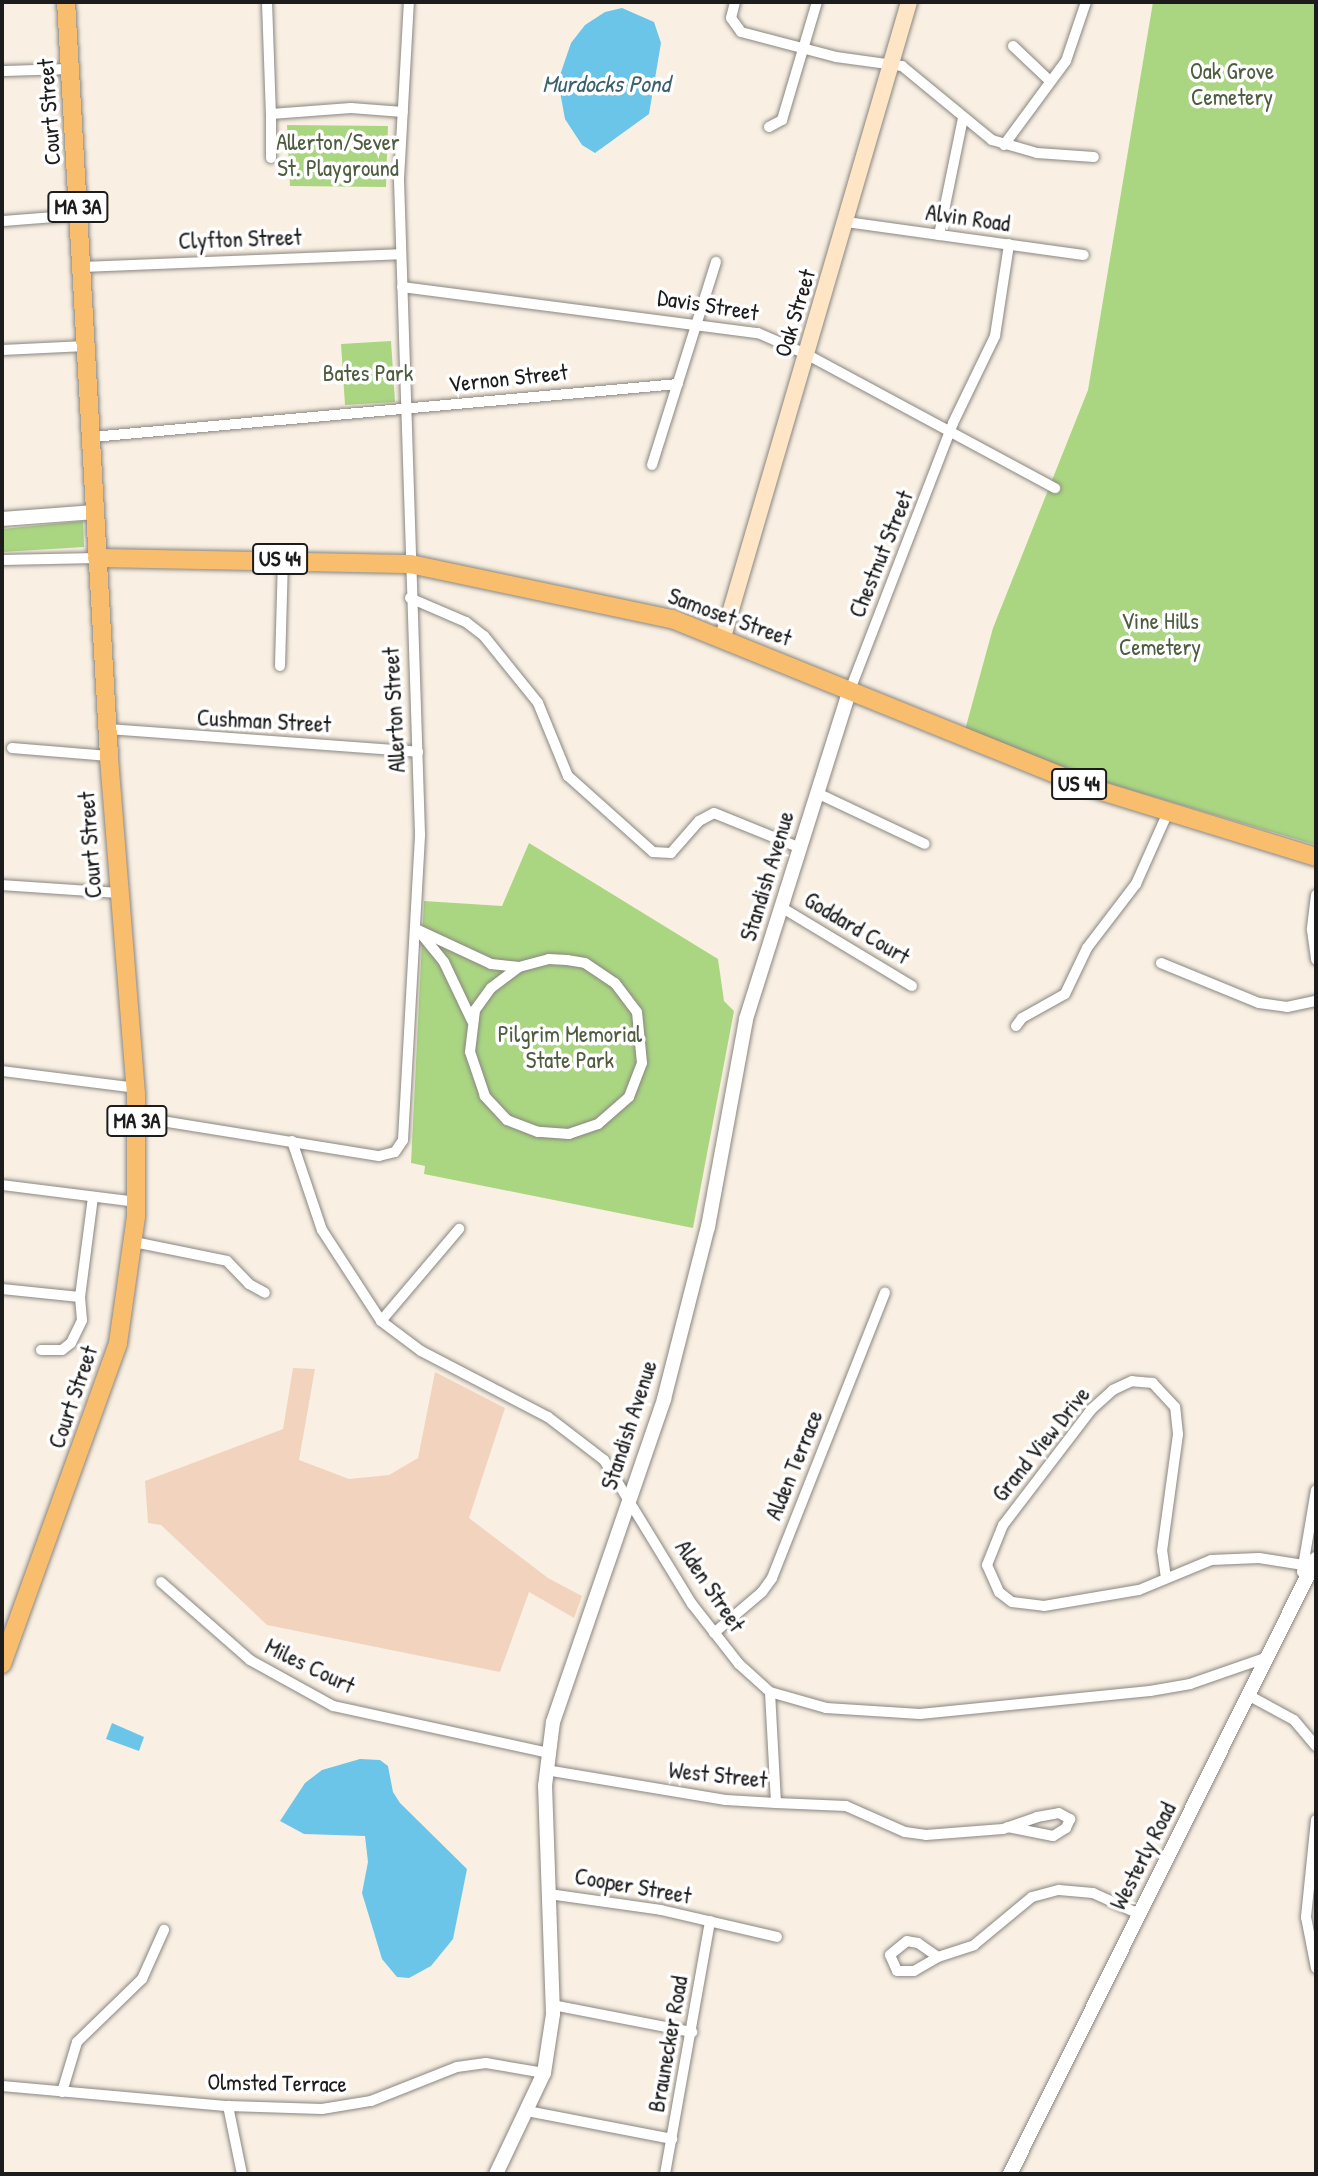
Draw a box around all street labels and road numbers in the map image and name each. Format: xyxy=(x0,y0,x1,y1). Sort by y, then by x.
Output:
street label: Court Street xyxy=(32,58,66,166)
road number: MA 3A xyxy=(46,190,110,224)
street label: Alvin Road xyxy=(924,198,1012,238)
street label: Clyfton Street xyxy=(178,223,302,255)
street label: Oak Street xyxy=(769,266,821,360)
street label: Davis Street xyxy=(655,283,761,327)
street label: Vernon Street xyxy=(447,358,569,398)
street label: Chestnut Street xyxy=(843,486,919,622)
road number: US 44 xyxy=(252,542,308,576)
street label: Samoset Street xyxy=(665,582,795,652)
street label: Allerton Street xyxy=(377,647,411,773)
street label: Cushman Street xyxy=(196,704,332,738)
road number: US 44 xyxy=(1051,766,1107,802)
street label: Court Street xyxy=(73,791,107,899)
street label: Standish Avenue xyxy=(734,808,800,944)
street label: Goddard Court xyxy=(799,886,915,970)
road number: MA 3A xyxy=(106,1104,168,1138)
street label: Court Street xyxy=(43,1342,103,1452)
street label: Standish Avenue xyxy=(595,1357,663,1493)
street label: Grand View Drive xyxy=(986,1381,1096,1507)
street label: Alden Terrace xyxy=(760,1406,828,1524)
street label: Alden Street xyxy=(669,1535,751,1637)
street label: Miles Court xyxy=(261,1633,359,1699)
street label: West Street xyxy=(667,1756,769,1794)
street label: Westerly Road xyxy=(1104,1798,1182,1914)
street label: Cooper Street xyxy=(573,1862,693,1910)
street label: Braunecker Road xyxy=(642,1974,694,2114)
street label: Olmsted Terrace xyxy=(207,2068,347,2098)

